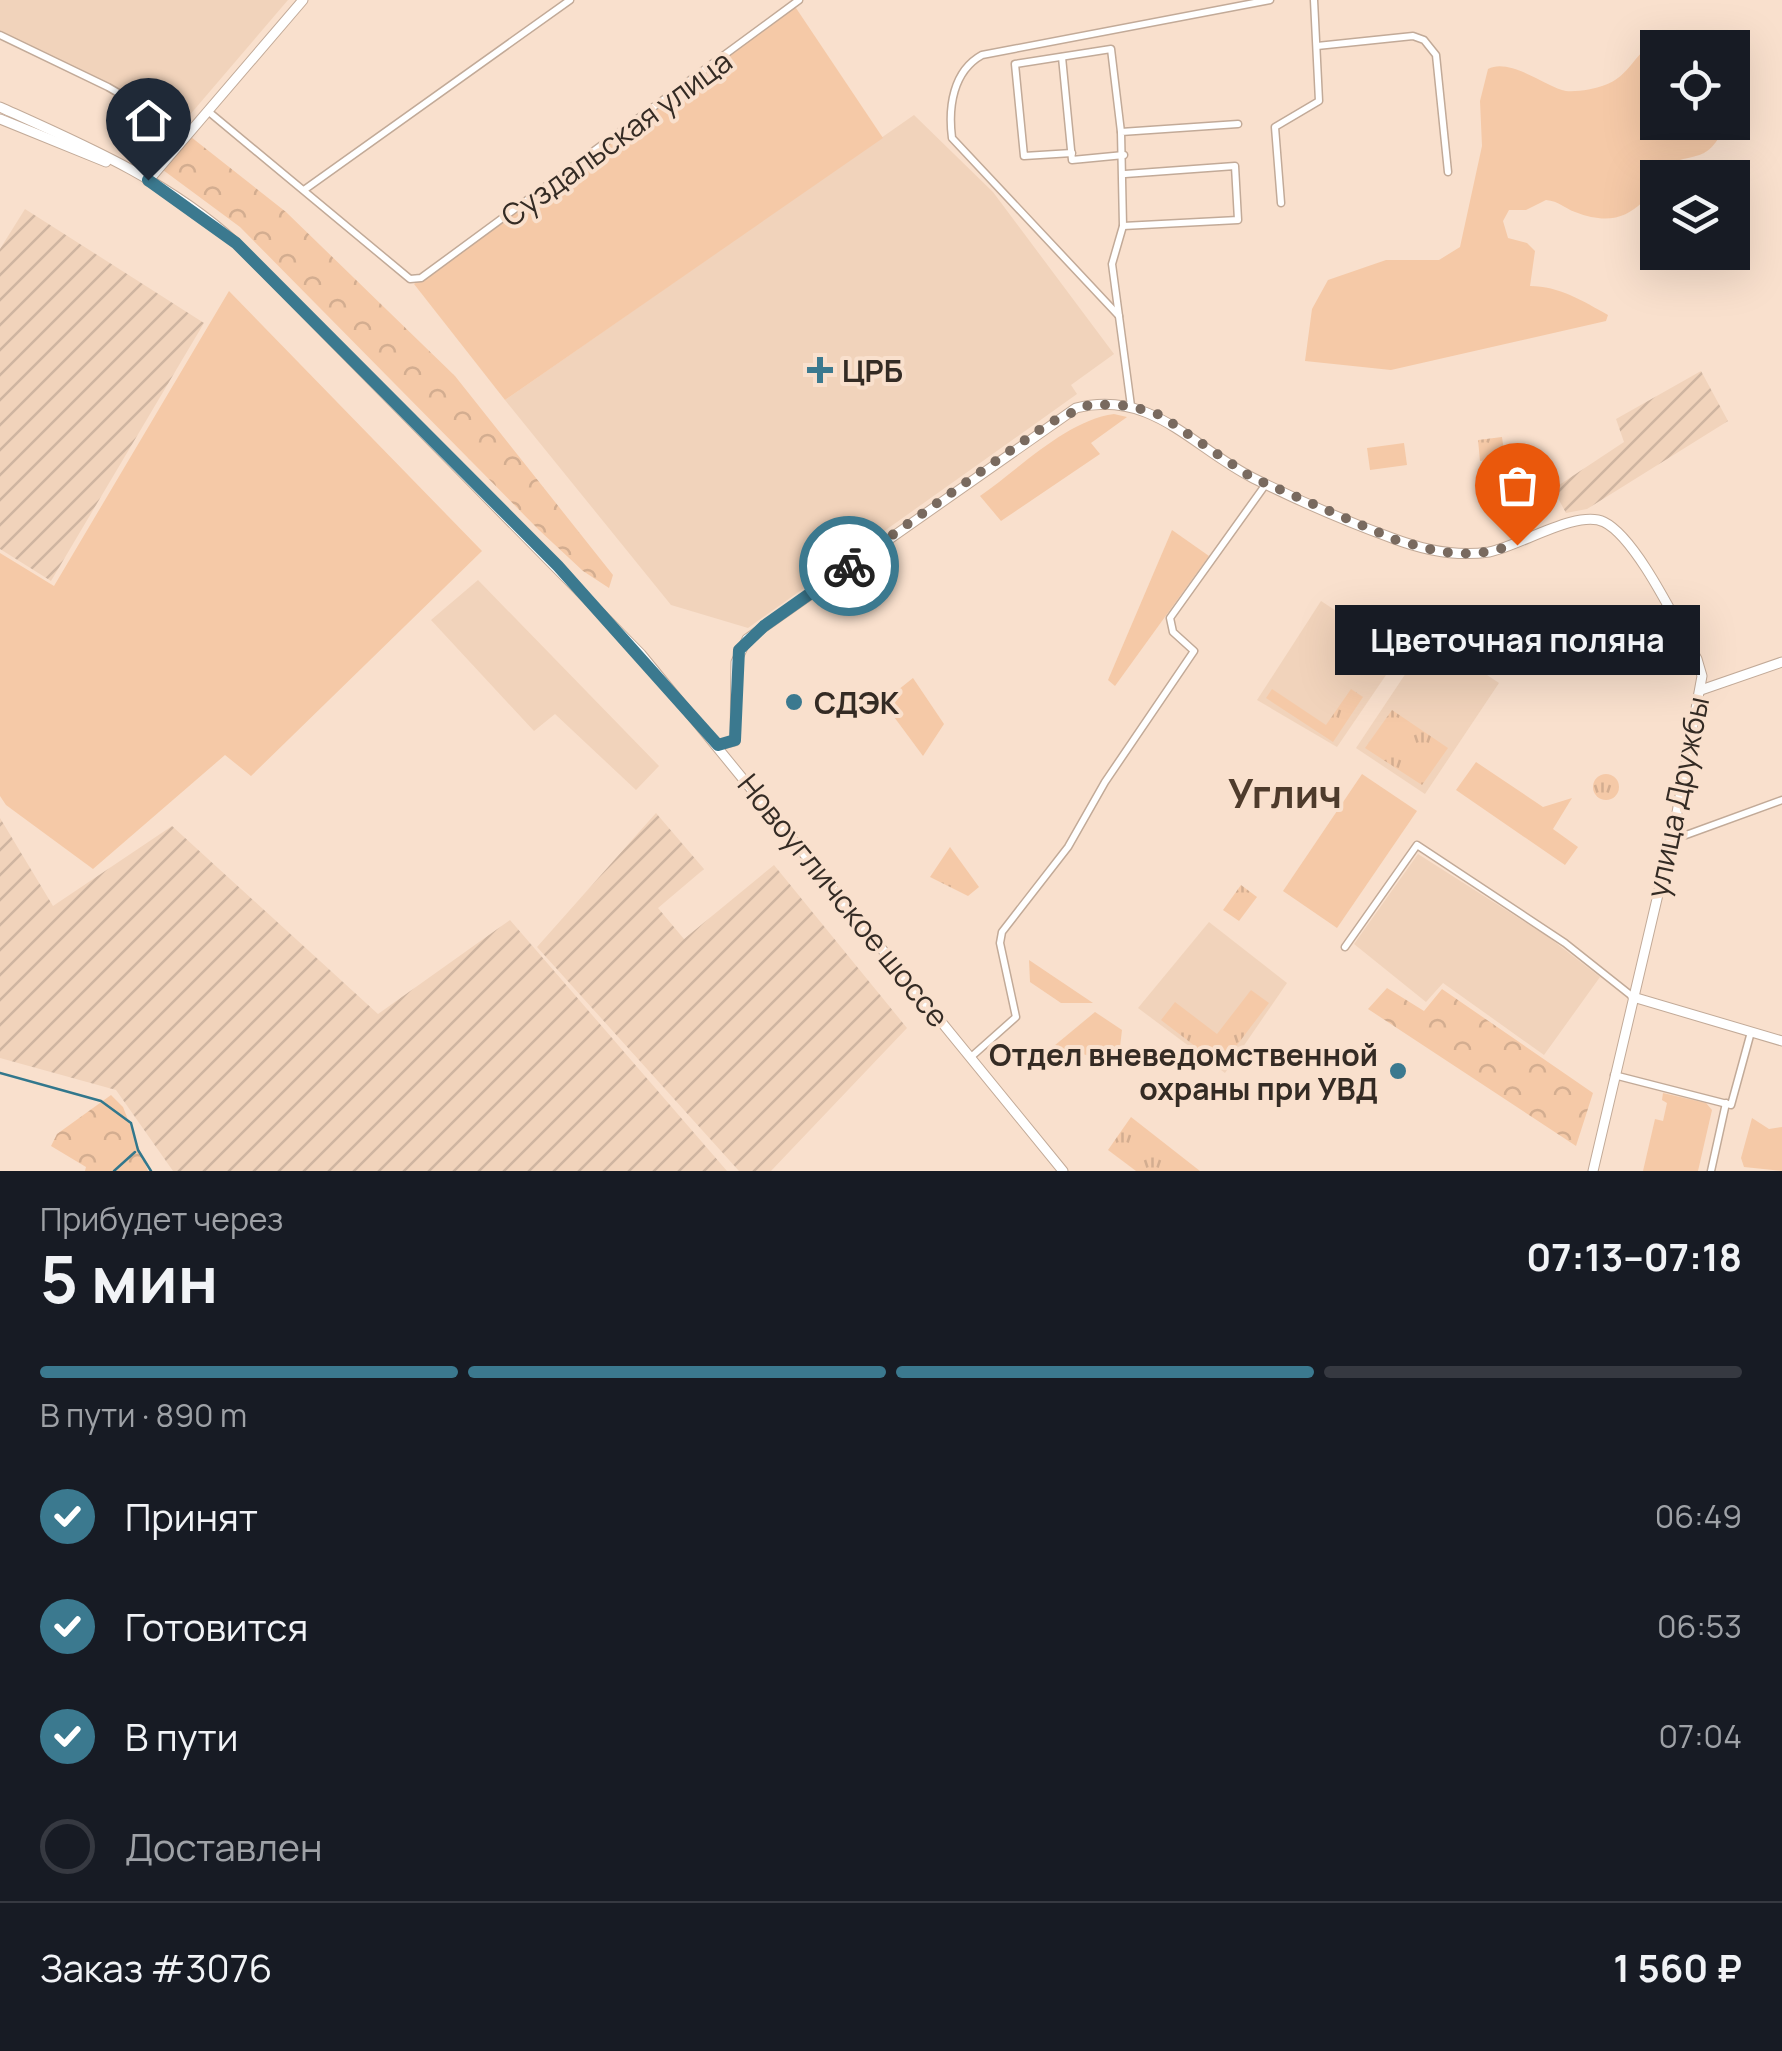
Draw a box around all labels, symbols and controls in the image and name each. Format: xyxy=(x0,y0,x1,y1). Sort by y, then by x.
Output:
map controls xyxy=(1640,30,1750,270)
button: locate xyxy=(1640,30,1750,140)
street label: Суздальская улица xyxy=(492,40,740,236)
pin xyxy=(106,78,191,181)
icon: home xyxy=(121,93,176,148)
button: layers xyxy=(1640,160,1750,270)
place label: ЦРБ xyxy=(842,350,903,391)
marker: ЦРБ xyxy=(807,357,833,383)
pin xyxy=(1475,443,1560,546)
icon: bag xyxy=(1490,458,1545,513)
courier xyxy=(799,516,899,616)
icon: bike xyxy=(822,539,877,594)
callout: Цветочная поляна xyxy=(1334,605,1700,675)
text: Цветочная поляна xyxy=(1370,618,1665,662)
place label: СДЭК xyxy=(814,682,900,723)
marker: СДЭК xyxy=(783,691,805,713)
street label: улица Дружбы xyxy=(1636,693,1718,901)
street label: Новоугличское шоссе xyxy=(729,765,959,1035)
district label: Углич xyxy=(1228,765,1342,820)
place label: Отдел вневедомственной охраны при УВД xyxy=(989,1034,1378,1109)
marker: Отдел вневедомственной охраны при УВД xyxy=(1387,1060,1409,1082)
text: Прибудет через xyxy=(40,1197,283,1241)
text: 07:13–07:18 xyxy=(1526,1230,1742,1282)
text: 5 мин xyxy=(40,1234,218,1323)
text: В пути · 890 m xyxy=(40,1393,247,1437)
icon: check xyxy=(40,1489,95,1544)
text: Принят xyxy=(125,1490,258,1542)
text: 06:49 xyxy=(1655,1494,1742,1538)
icon: check xyxy=(40,1599,95,1654)
text: Готовится xyxy=(125,1600,308,1652)
text: 06:53 xyxy=(1657,1604,1742,1648)
icon: check xyxy=(40,1709,95,1764)
text: В пути xyxy=(125,1710,238,1762)
text: 07:04 xyxy=(1658,1714,1742,1758)
text: Доставлен xyxy=(125,1820,323,1872)
text: Заказ #3076 xyxy=(40,1941,272,1993)
text: 1 560 ₽ xyxy=(1613,1941,1742,1993)

